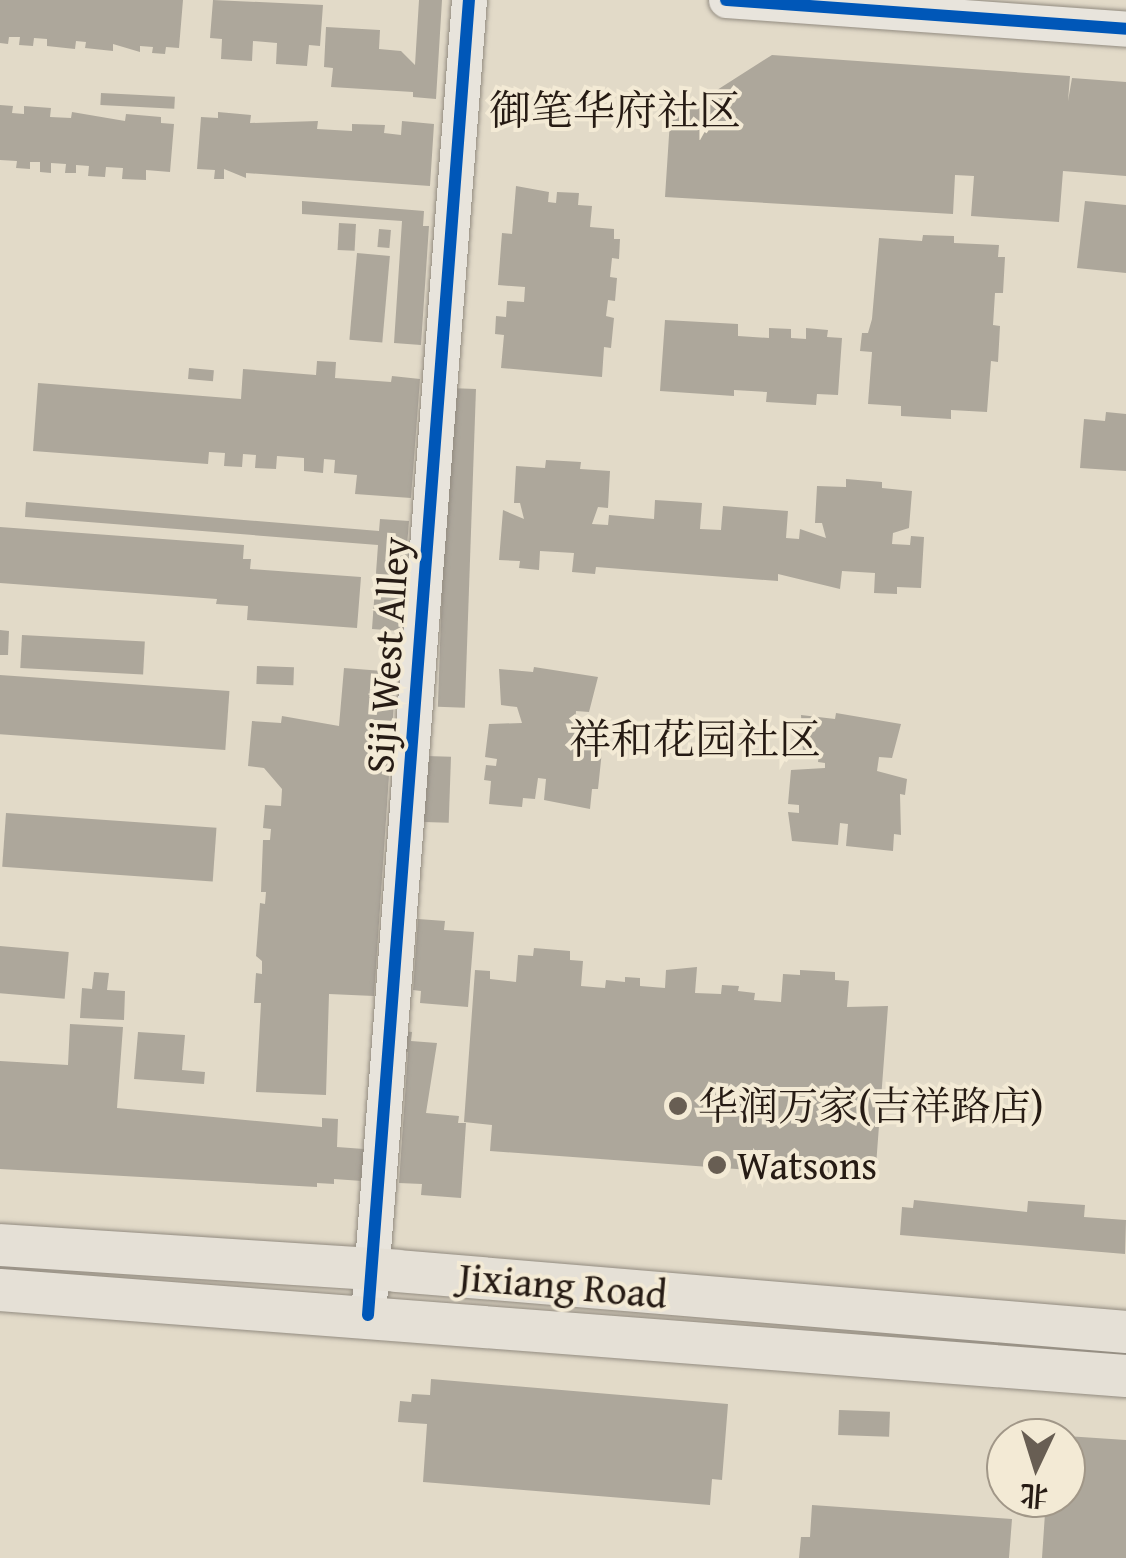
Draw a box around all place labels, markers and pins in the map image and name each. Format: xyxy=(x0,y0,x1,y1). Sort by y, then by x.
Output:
place label: 华润万家(吉祥路店) xyxy=(698,1082,1044,1130)
marker: 华润万家(吉祥路店) xyxy=(667,1095,689,1117)
place label: Watsons xyxy=(737,1141,877,1189)
marker: Watsons xyxy=(706,1154,728,1176)

